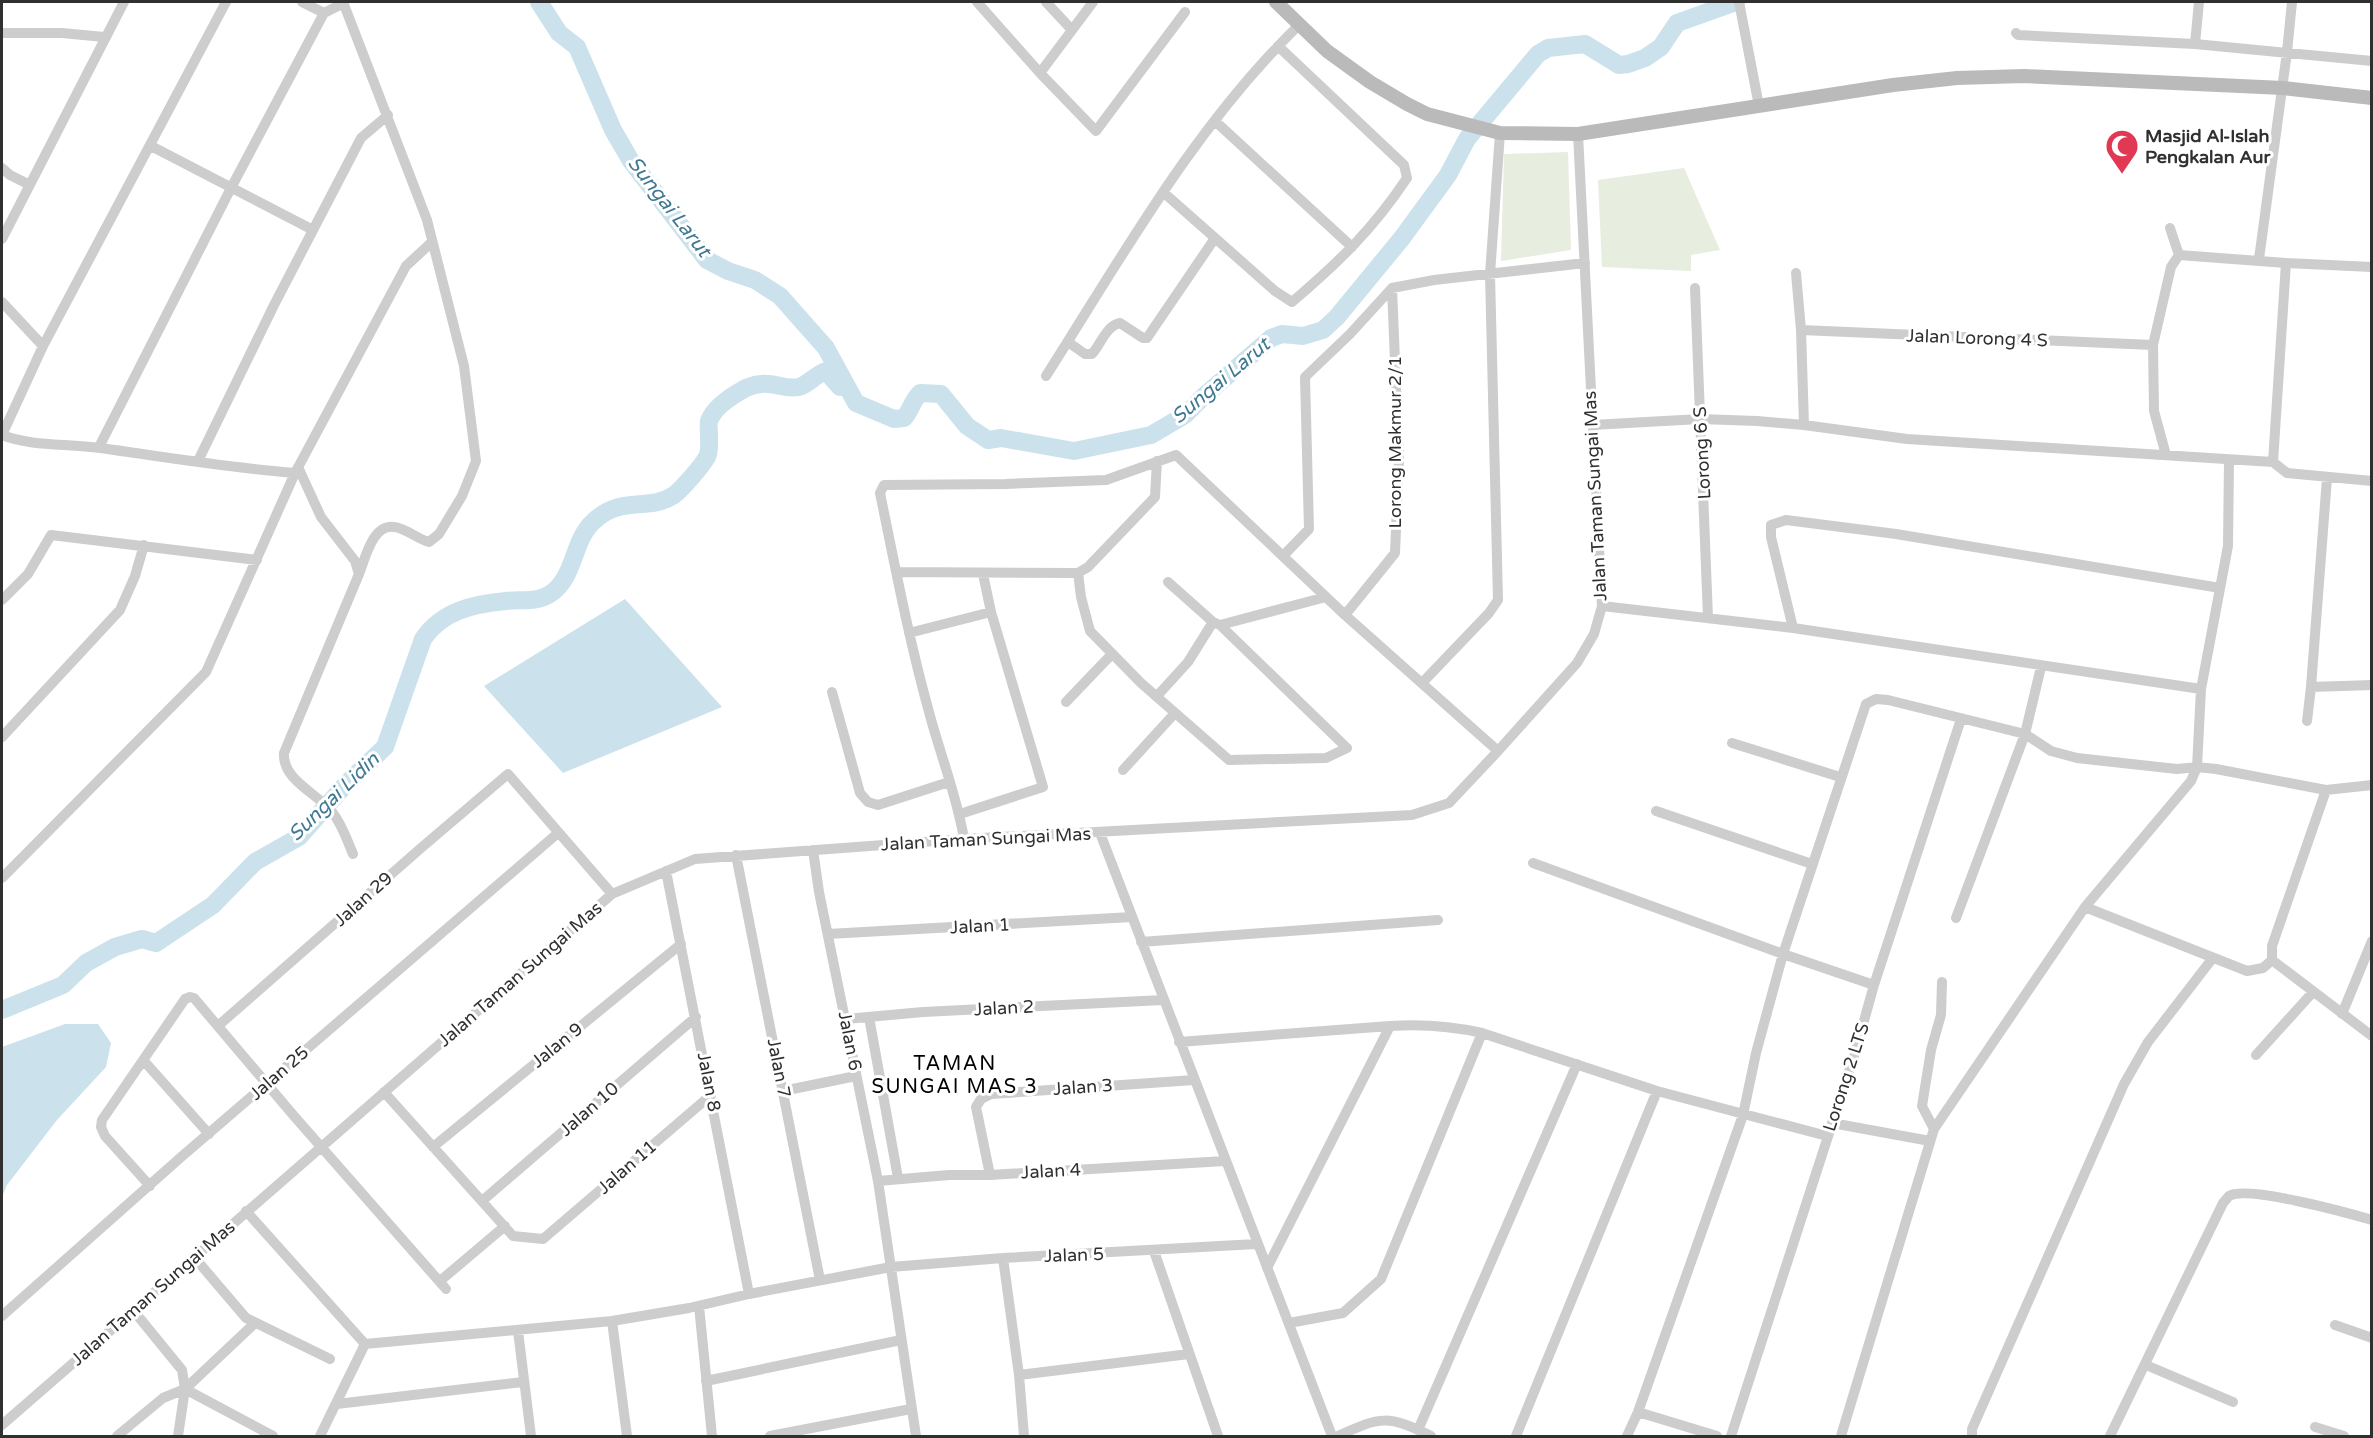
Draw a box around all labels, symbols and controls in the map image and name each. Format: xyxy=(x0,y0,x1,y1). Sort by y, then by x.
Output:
place label: Masjid Al-Islah Pengkalan Aur xyxy=(2145,125,2271,168)
mosque icon: Masjid Al-Islah Pengkalan Aur xyxy=(2104,128,2140,175)
water label: Sungai Larut xyxy=(622,152,717,264)
street label: Jalan Lorong 4 S xyxy=(1906,325,2048,351)
water label: Sungai Larut xyxy=(1167,331,1277,429)
street label: Lorong Makmur 2/1 xyxy=(1384,356,1406,528)
street label: Jalan Taman Sungai Mas xyxy=(1579,390,1611,602)
street label: Lorong 6 S xyxy=(1689,406,1715,500)
water label: Sungai Lidin xyxy=(284,747,385,846)
street label: Jalan Taman Sungai Mas xyxy=(880,823,1092,855)
street label: Jalan 29 xyxy=(329,867,397,931)
street label: Jalan Taman Sungai Mas xyxy=(433,897,607,1051)
street label: Jalan 1 xyxy=(949,913,1011,939)
street label: Jalan 2 xyxy=(973,995,1035,1021)
street label: Jalan 6 xyxy=(833,1009,867,1073)
street label: Jalan 9 xyxy=(527,1018,587,1072)
street label: Lorong 2 LTS xyxy=(1818,1020,1874,1134)
street label: Jalan 7 xyxy=(762,1036,796,1100)
street label: Jalan 25 xyxy=(245,1041,313,1105)
street label: Jalan 8 xyxy=(692,1050,726,1114)
district label: TAMAN SUNGAI MAS 3 xyxy=(872,1052,1038,1099)
street label: Jalan 3 xyxy=(1052,1074,1114,1100)
street label: Jalan 10 xyxy=(555,1077,623,1141)
street label: Jalan 11 xyxy=(593,1135,661,1199)
street label: Jalan 4 xyxy=(1020,1158,1082,1184)
street label: Jalan Taman Sungai Mas xyxy=(66,1216,240,1370)
street label: Jalan 5 xyxy=(1044,1243,1104,1267)

